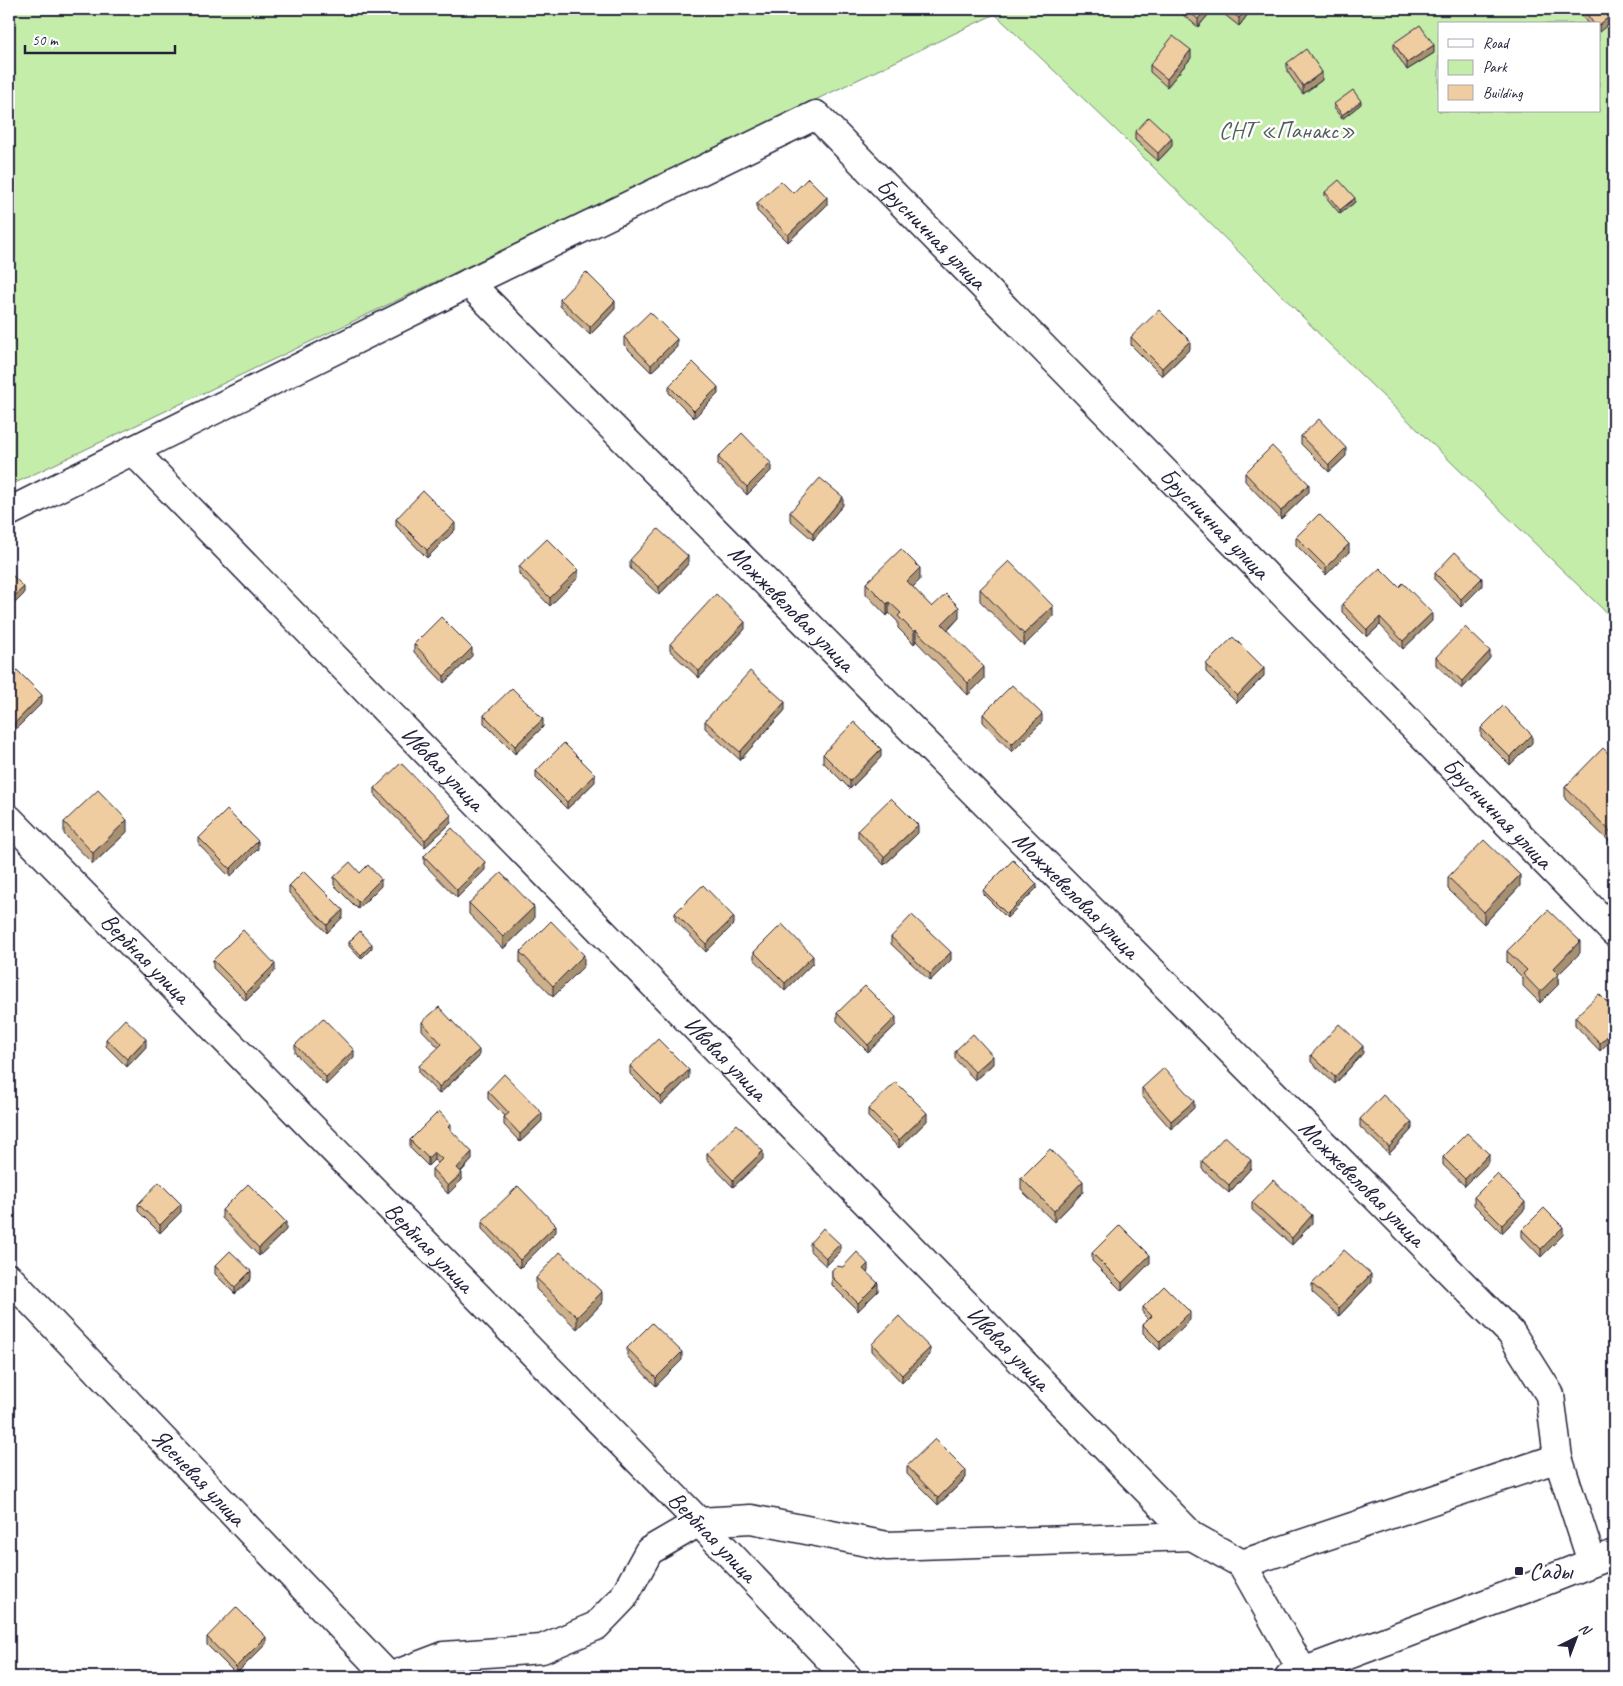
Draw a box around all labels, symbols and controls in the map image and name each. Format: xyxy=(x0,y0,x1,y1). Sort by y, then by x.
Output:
scale bar xyxy=(25,22,175,54)
legend xyxy=(1438,22,1600,112)
text: 50 m xyxy=(32,31,59,50)
text: Road xyxy=(1483,34,1510,53)
text: Park xyxy=(1483,58,1508,77)
text: Building xyxy=(1483,84,1523,103)
park label: СНТ «Панакс» xyxy=(1219,115,1355,145)
street label: Брусничная улица xyxy=(870,171,994,297)
street label: Брусничная улица xyxy=(1153,461,1277,586)
street label: Можжевеловая улица xyxy=(722,538,863,680)
street label: Ивовая улица xyxy=(395,720,492,819)
street label: Брусничная улица xyxy=(1436,751,1560,876)
street label: Можжевеловая улица xyxy=(1007,825,1147,966)
street label: Вербная улица xyxy=(94,906,198,1011)
street label: Ивовая улица xyxy=(678,1010,775,1109)
street label: Можжевеловая улица xyxy=(1293,1113,1433,1255)
street label: Вербная улица xyxy=(378,1196,482,1300)
street label: Ивовая улица xyxy=(961,1299,1058,1398)
street label: Ясеневая улица xyxy=(145,1422,253,1533)
street label: Вербная улица xyxy=(662,1485,765,1590)
place label: Сады xyxy=(1529,1556,1575,1586)
marker: Сады xyxy=(1513,1565,1525,1577)
north arrow xyxy=(1550,1614,1600,1664)
text: N xyxy=(1575,1619,1595,1639)

